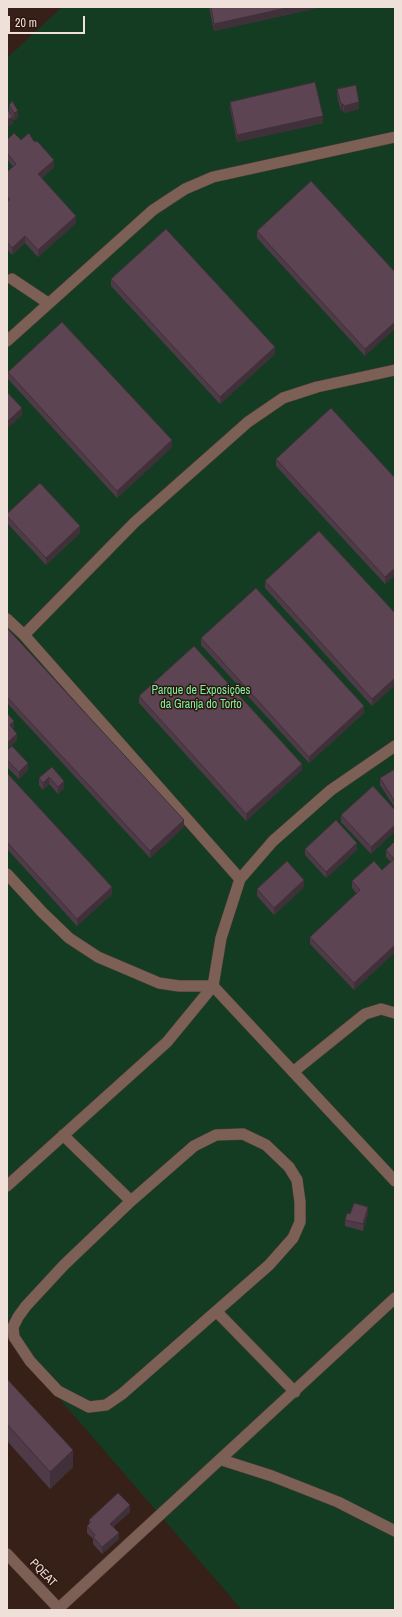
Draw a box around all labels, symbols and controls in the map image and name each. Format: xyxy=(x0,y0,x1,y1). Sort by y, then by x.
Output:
scale bar xyxy=(10,8,87,34)
text: 20 m xyxy=(15,15,37,31)
park label: Parque de Exposições da Granja do Torto xyxy=(151,684,251,712)
street label: PQEAT xyxy=(26,1556,60,1590)

